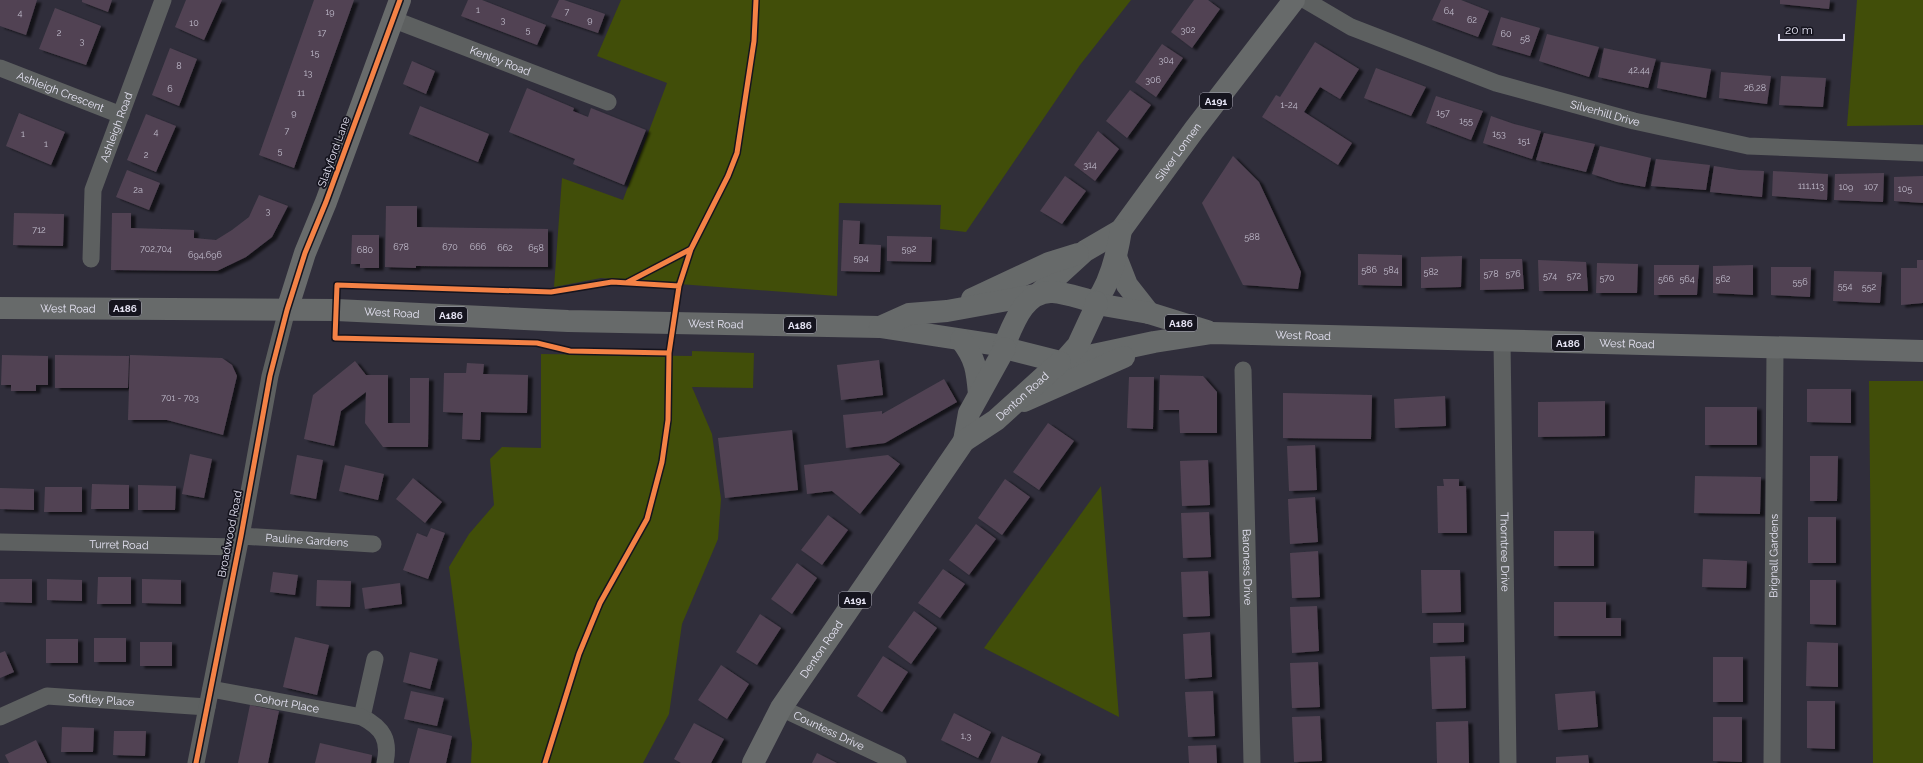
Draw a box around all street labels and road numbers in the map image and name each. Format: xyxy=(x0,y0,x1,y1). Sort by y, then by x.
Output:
street label: Kenley Road xyxy=(468,43,533,78)
street label: Ashleigh Crescent xyxy=(15,69,106,114)
street label: Ashleigh Road xyxy=(97,90,135,164)
road number: A191 xyxy=(1200,93,1232,109)
street label: Silverhill Drive xyxy=(1569,97,1642,129)
street label: Slatyford Lane xyxy=(315,115,353,189)
street label: Silver Lonnen xyxy=(1152,120,1204,184)
road number: A186 xyxy=(109,300,141,316)
street label: West Road xyxy=(40,302,96,315)
street label: West Road xyxy=(364,305,420,320)
road number: A186 xyxy=(435,307,467,323)
road number: A186 xyxy=(1165,315,1197,331)
street label: West Road xyxy=(688,317,744,331)
road number: A186 xyxy=(784,317,816,333)
street label: West Road xyxy=(1275,328,1331,343)
road number: A186 xyxy=(1552,335,1584,351)
street label: West Road xyxy=(1599,336,1655,351)
street label: Denton Road xyxy=(993,369,1051,423)
street label: Broadwood Road xyxy=(215,489,245,579)
street label: Thorntree Drive xyxy=(1498,512,1512,592)
street label: Brignall Gardens xyxy=(1767,514,1780,598)
street label: Baroness Drive xyxy=(1240,529,1255,606)
street label: Pauline Gardens xyxy=(265,531,349,549)
street label: Turret Road xyxy=(89,537,149,552)
road number: A191 xyxy=(839,592,871,608)
street label: Denton Road xyxy=(797,618,846,680)
street label: Softley Place xyxy=(68,691,136,709)
street label: Cohort Place xyxy=(253,691,321,716)
street label: Countess Drive xyxy=(791,708,867,753)

